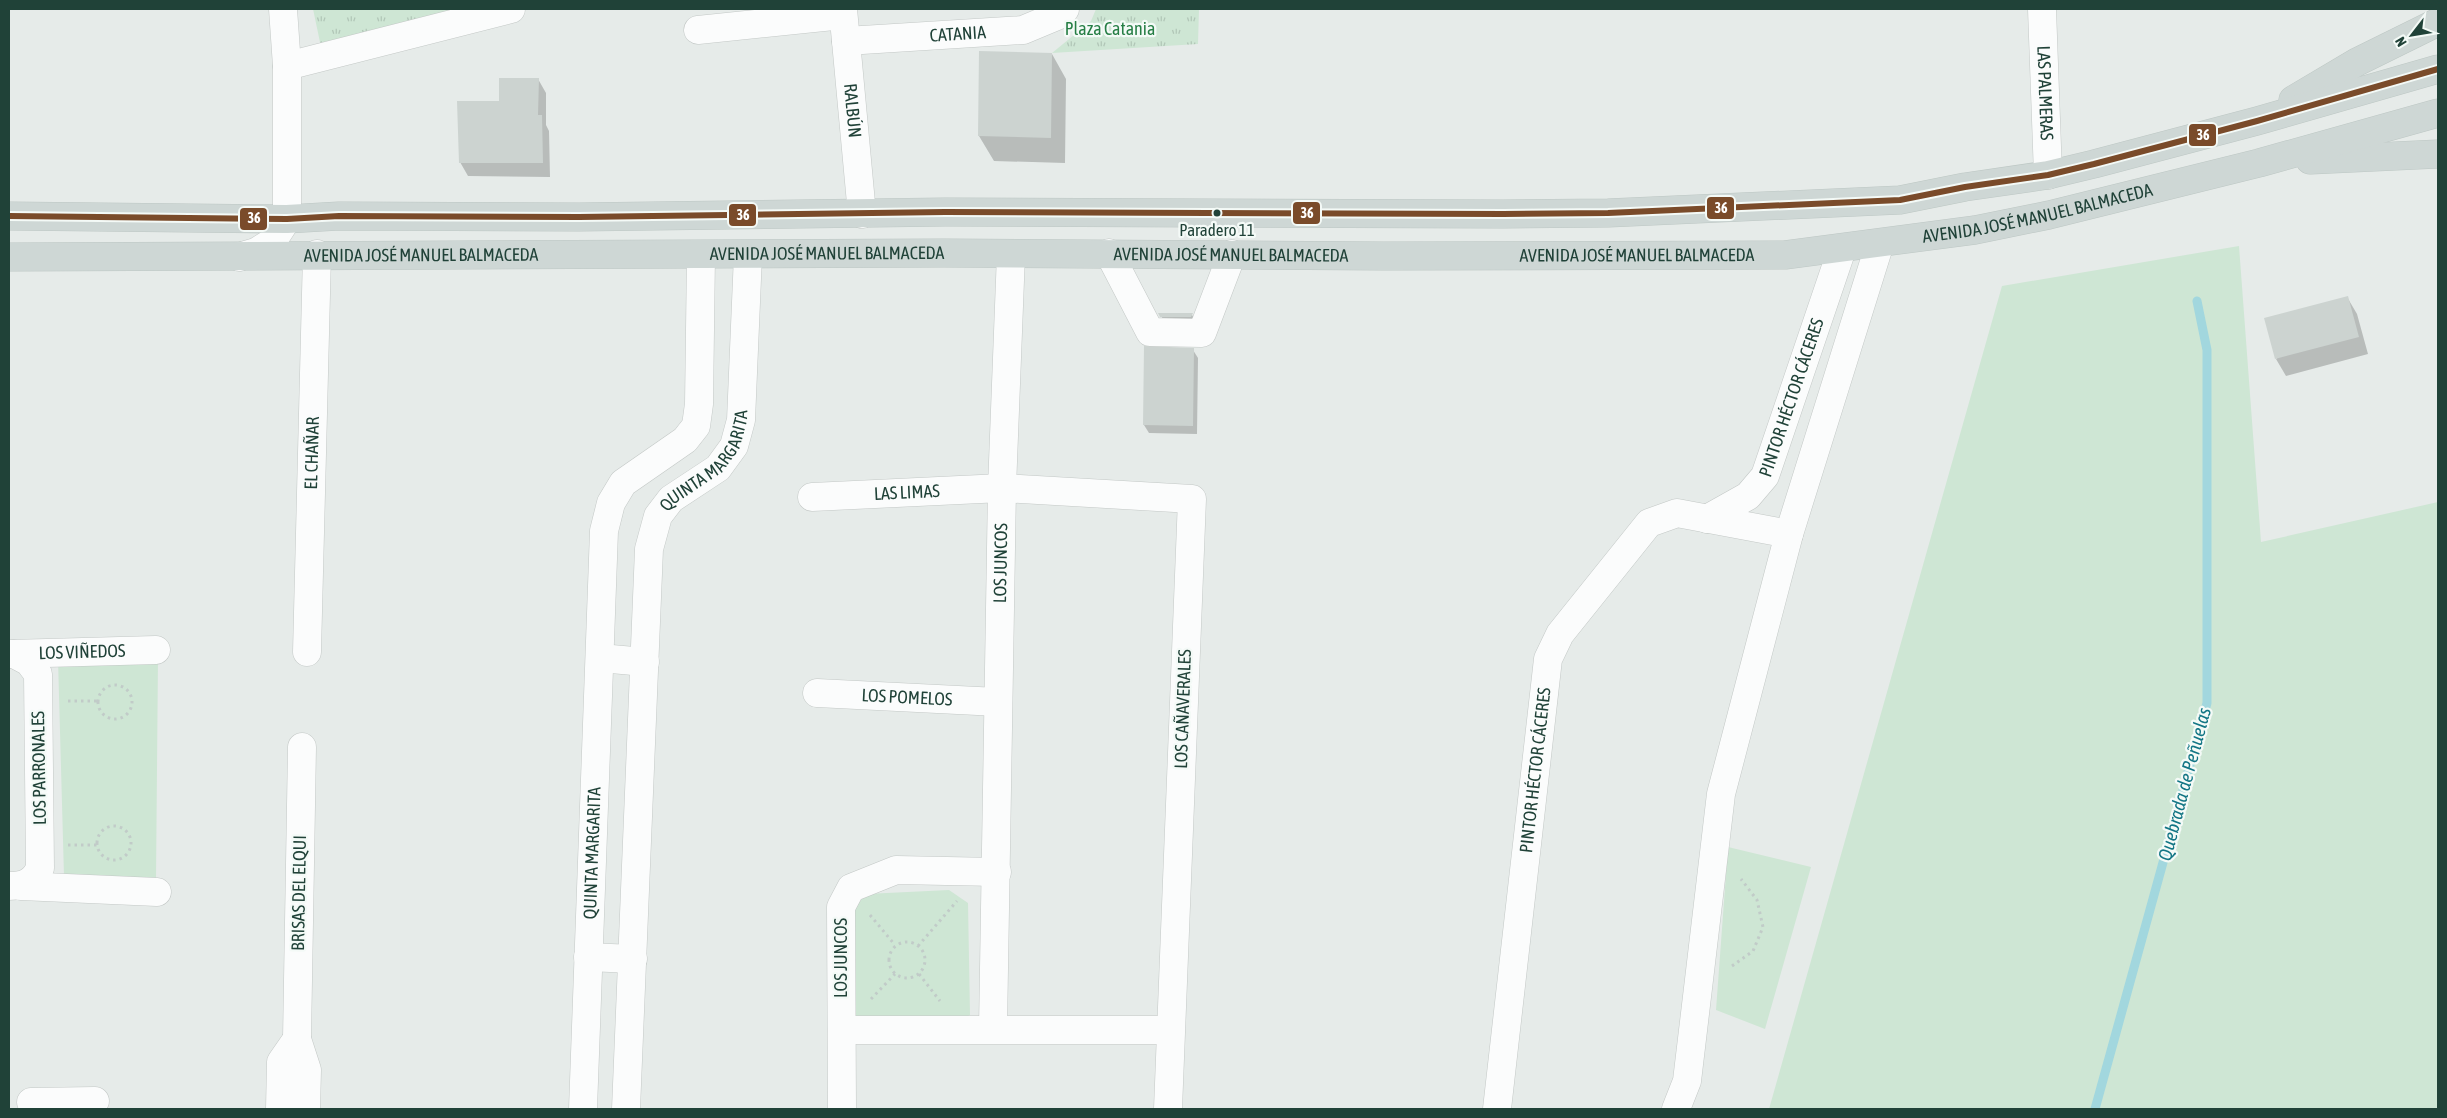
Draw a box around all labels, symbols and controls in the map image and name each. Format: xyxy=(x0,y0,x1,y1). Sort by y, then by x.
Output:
north arrow xyxy=(2387,10,2437,60)
park label: Plaza Catania xyxy=(1065,18,1155,39)
street label: CATANIA xyxy=(929,21,987,46)
text: N xyxy=(2392,34,2410,49)
street label: LAS PALMERAS xyxy=(2033,45,2058,141)
street label: RALBÚN xyxy=(840,82,866,139)
line badge: 36 xyxy=(2188,123,2217,147)
text: 36 xyxy=(2196,127,2210,143)
street label: AVENIDA JOSÉ MANUEL BALMACEDA xyxy=(1921,179,2155,247)
line badge: 36 xyxy=(1706,196,1735,220)
text: 36 xyxy=(1714,200,1728,216)
line badge: 36 xyxy=(1292,201,1321,225)
line badge: 36 xyxy=(728,203,757,227)
text: 36 xyxy=(1300,205,1314,221)
line badge: 36 xyxy=(239,207,268,231)
text: 36 xyxy=(736,207,750,223)
marker: Paradero 11 xyxy=(1212,208,1222,218)
text: 36 xyxy=(247,210,261,226)
place label: Paradero 11 xyxy=(1179,220,1255,240)
street label: AVENIDA JOSÉ MANUEL BALMACEDA xyxy=(710,242,945,264)
street label: AVENIDA JOSÉ MANUEL BALMACEDA xyxy=(1114,243,1349,266)
street label: AVENIDA JOSÉ MANUEL BALMACEDA xyxy=(304,244,539,266)
street label: AVENIDA JOSÉ MANUEL BALMACEDA xyxy=(1520,244,1755,266)
street label: PINTOR HÉCTOR CÁCERES xyxy=(1754,315,1828,480)
street label: QUINTA MARGARITA xyxy=(655,410,751,515)
street label: EL CHAÑAR xyxy=(300,416,323,490)
street label: LAS LIMAS xyxy=(873,480,941,504)
street label: LOS JUNCOS xyxy=(989,522,1011,603)
street label: LOS VIÑEDOS xyxy=(38,640,126,663)
street label: LOS CAÑAVERALES xyxy=(1170,648,1195,769)
street label: LOS POMELOS xyxy=(861,684,953,710)
street label: PINTOR HÉCTOR CÁCERES xyxy=(1515,686,1555,854)
water label: Quebrada de Peñuelas xyxy=(2153,705,2215,863)
street label: LOS PARRONALES xyxy=(27,710,50,825)
street label: QUINTA MARGARITA xyxy=(579,786,605,920)
street label: BRISAS DEL ELQUI xyxy=(287,835,310,951)
street label: LOS JUNCOS xyxy=(830,918,851,998)

